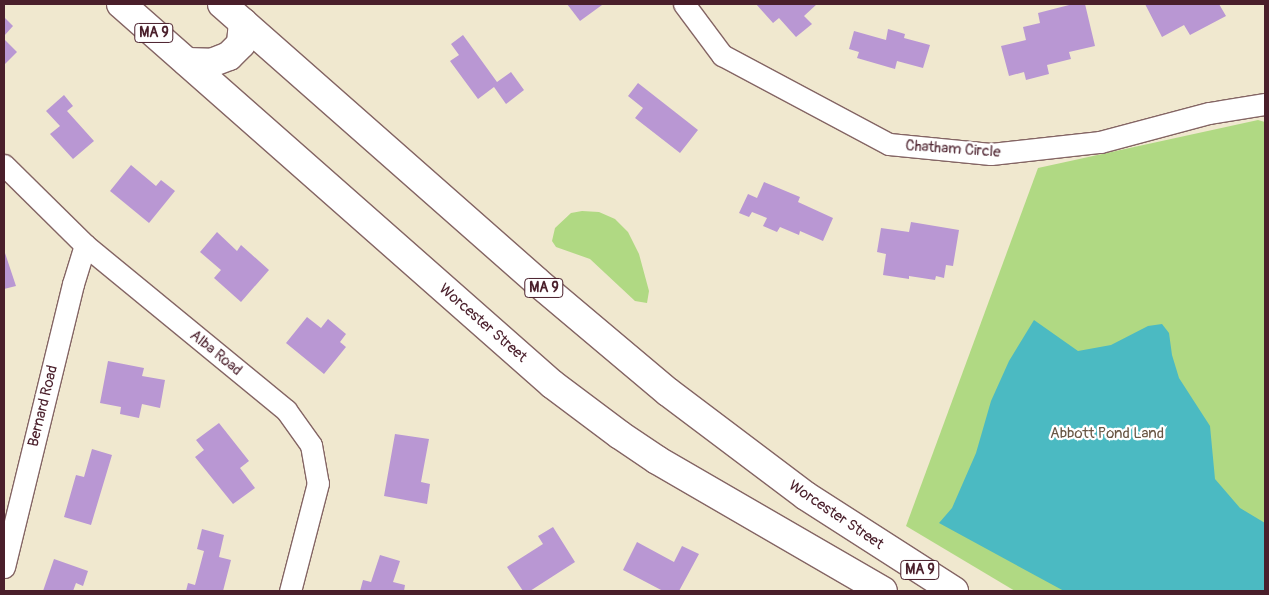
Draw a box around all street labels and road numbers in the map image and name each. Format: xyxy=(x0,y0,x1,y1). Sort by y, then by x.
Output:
road number: MA 9 xyxy=(134,22,174,44)
street label: Chatham Circle xyxy=(905,137,1001,161)
road number: MA 9 xyxy=(524,276,564,300)
street label: Worcester Street xyxy=(435,280,531,366)
street label: Alba Road xyxy=(186,327,246,379)
street label: Bernard Road xyxy=(24,363,62,449)
street label: Worcester Street xyxy=(785,477,887,553)
road number: MA 9 xyxy=(900,558,940,582)

